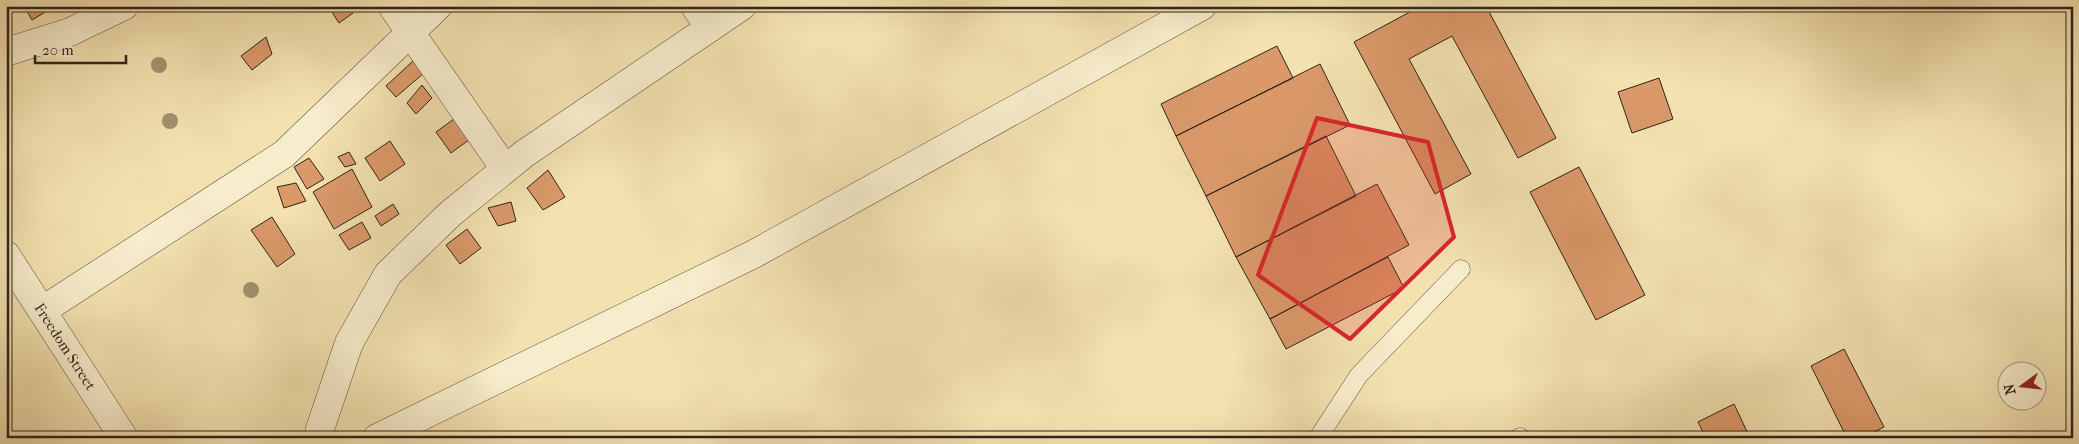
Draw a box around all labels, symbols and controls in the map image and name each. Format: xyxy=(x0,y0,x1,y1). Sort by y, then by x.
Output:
scale bar xyxy=(35,32,126,64)
text: 20 m xyxy=(42,41,74,59)
street label: Freedom Street xyxy=(30,300,100,394)
north arrow xyxy=(1996,362,2046,412)
text: N xyxy=(2000,382,2020,397)

